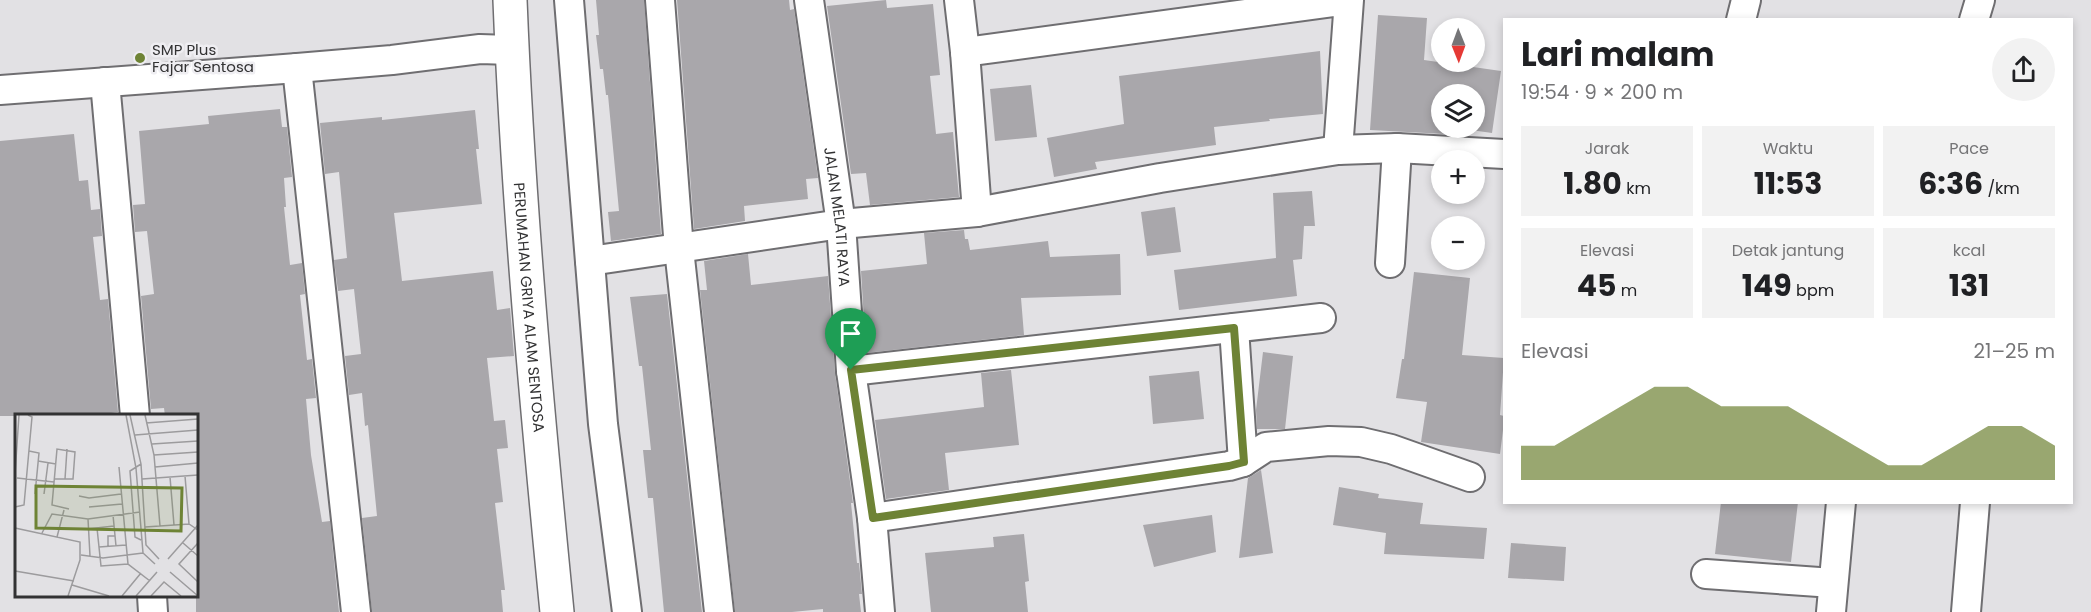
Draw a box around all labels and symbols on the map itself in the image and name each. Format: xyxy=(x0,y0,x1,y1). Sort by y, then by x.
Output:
north arrow xyxy=(1431,18,1485,72)
place label: SMP Plus Fajar Sentosa xyxy=(152,39,254,77)
marker: SMP Plus Fajar Sentosa xyxy=(133,51,147,65)
street label: JALAN MELATI RAYA xyxy=(820,146,856,288)
street label: PERUMAHAN GRIYA ALAM SENTOSA xyxy=(509,182,550,433)
pin xyxy=(825,308,876,370)
inset map xyxy=(15,414,198,597)

